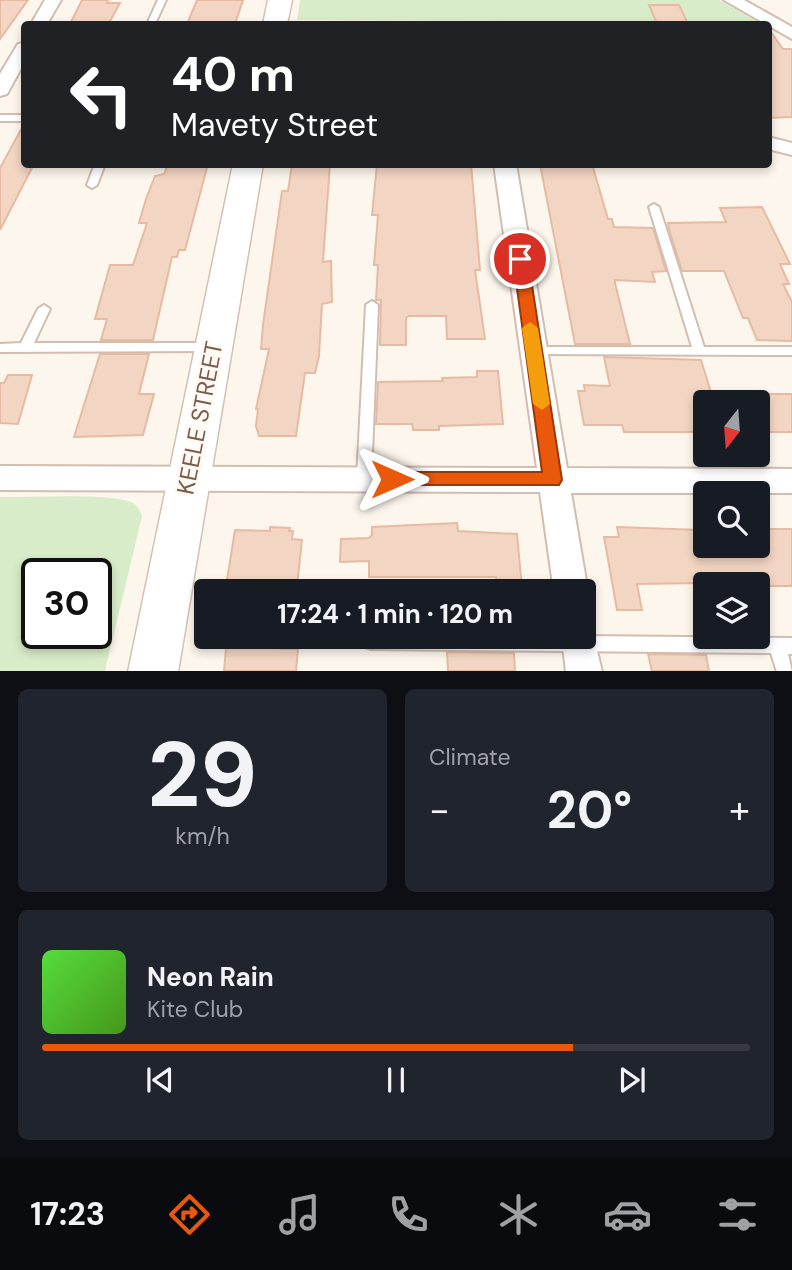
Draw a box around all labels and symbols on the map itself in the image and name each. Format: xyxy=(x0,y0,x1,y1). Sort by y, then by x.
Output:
pin xyxy=(490,229,550,289)
street label: KEELE STREET xyxy=(169,339,230,497)
north arrow xyxy=(693,390,770,467)
position arrow xyxy=(355,442,429,516)
speed limit sign: 30 xyxy=(21,558,112,649)

